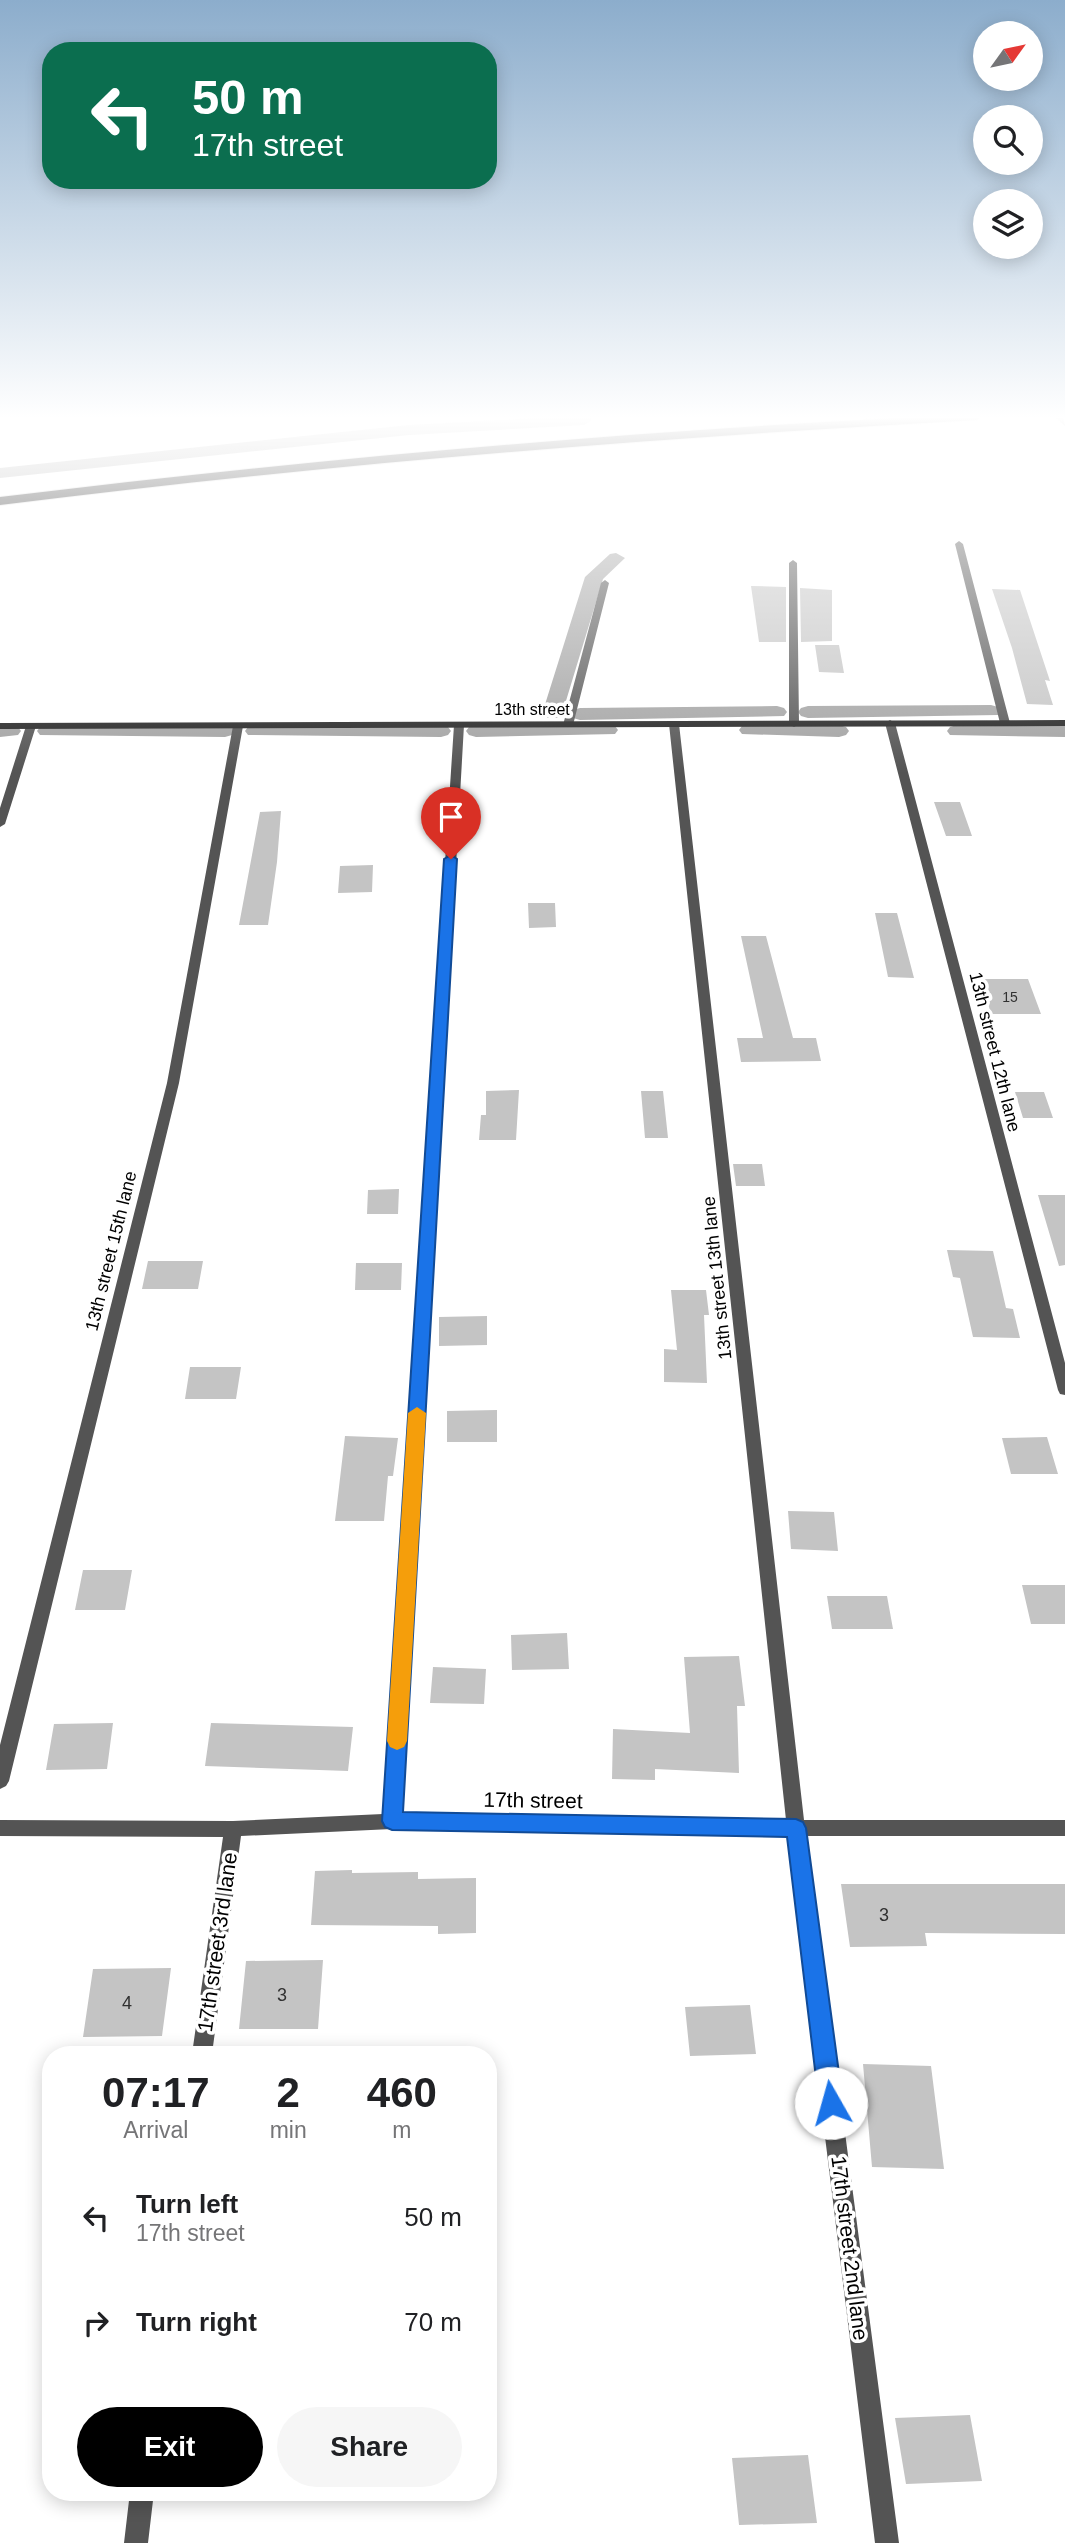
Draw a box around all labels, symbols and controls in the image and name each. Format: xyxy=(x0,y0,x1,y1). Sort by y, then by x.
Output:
north arrow xyxy=(973,21,1043,91)
map controls xyxy=(973,21,1043,259)
icon: left xyxy=(77,70,168,161)
text: 50 m xyxy=(192,70,304,124)
button: search xyxy=(973,105,1043,175)
text: 17th street xyxy=(192,127,343,163)
button: layers xyxy=(973,189,1043,259)
street label: 13th street xyxy=(494,701,570,718)
pin xyxy=(421,787,481,859)
icon: arrive xyxy=(432,798,470,836)
street label: 13th street 12th lane xyxy=(965,970,1025,1134)
house number: 15 xyxy=(1002,989,1018,1005)
street label: 13th street 15th lane xyxy=(81,1169,141,1333)
street label: 13th street 13th lane xyxy=(698,1195,736,1361)
street label: 17th street xyxy=(483,1788,583,1812)
street label: 17th street 3rd lane xyxy=(193,1851,241,2033)
house number: 3 xyxy=(879,1905,889,1925)
house number: 3 xyxy=(277,1985,287,2005)
house number: 4 xyxy=(122,1993,132,2013)
position arrow xyxy=(794,2066,868,2140)
text: 07:17 xyxy=(102,2069,210,2116)
text: 2 xyxy=(276,2069,300,2116)
text: 460 xyxy=(367,2069,437,2116)
text: Arrival xyxy=(123,2117,188,2143)
text: min xyxy=(270,2117,307,2143)
text: m xyxy=(392,2117,411,2143)
street label: 17th street 2nd lane xyxy=(827,2154,873,2342)
text: Turn left xyxy=(136,2189,238,2219)
icon: left xyxy=(77,2199,115,2237)
text: 50 m xyxy=(404,2202,462,2232)
text: 17th street xyxy=(136,2220,245,2246)
icon: right xyxy=(77,2304,115,2342)
text: Turn right xyxy=(136,2307,257,2337)
text: 70 m xyxy=(404,2307,462,2337)
button: Exit xyxy=(77,2407,263,2487)
button: Share xyxy=(277,2407,462,2487)

